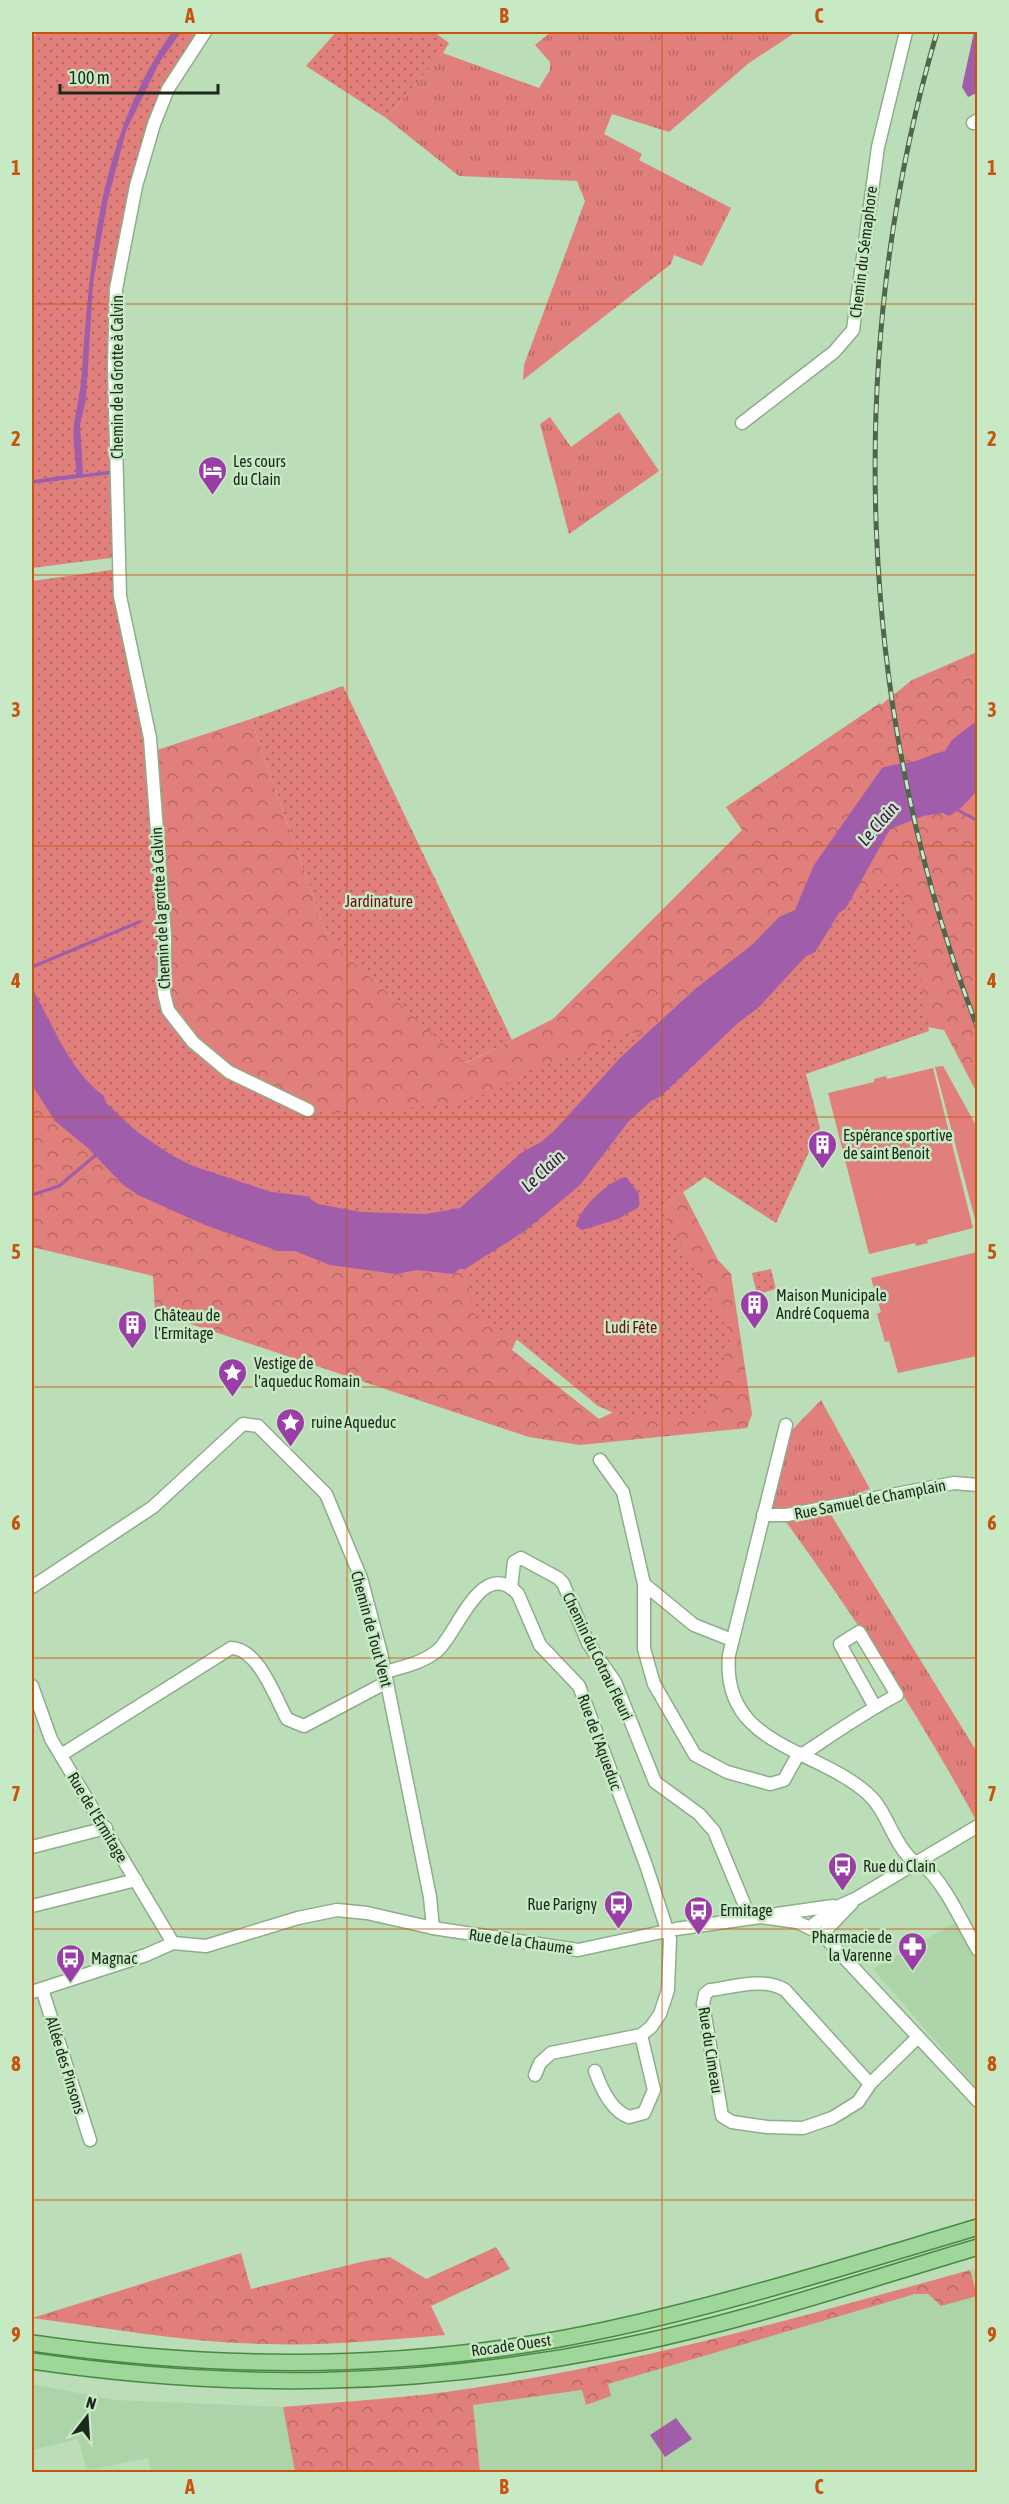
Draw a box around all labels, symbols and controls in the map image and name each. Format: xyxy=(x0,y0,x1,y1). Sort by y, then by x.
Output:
text: A xyxy=(184,4,195,27)
text: B xyxy=(499,4,509,27)
text: C xyxy=(815,4,824,27)
scale bar xyxy=(60,57,218,95)
text: 100 m xyxy=(69,67,110,88)
text: 1 xyxy=(11,156,21,179)
text: 1 xyxy=(987,156,997,179)
street label: Chemin du Sémaphore xyxy=(846,185,881,319)
street label: Chemin de la Grotte à Calvin xyxy=(108,295,126,459)
text: 2 xyxy=(11,427,21,450)
text: 2 xyxy=(987,427,997,450)
place label: Les cours du Clain xyxy=(233,452,286,488)
hotel icon: Les cours du Clain xyxy=(196,454,228,496)
text: 3 xyxy=(11,698,21,721)
text: 3 xyxy=(987,698,997,721)
water label: Le Clain xyxy=(853,797,903,850)
street label: Chemin de la grotte à Calvin xyxy=(147,826,174,990)
park label: Jardinature xyxy=(345,892,413,910)
text: 4 xyxy=(10,969,21,992)
text: 4 xyxy=(986,969,997,992)
place label: Espérance sportive de saint Benoit xyxy=(843,1126,953,1162)
building icon: Espérance sportive de saint Benoit xyxy=(806,1128,838,1170)
water label: Le Clain xyxy=(517,1145,569,1196)
text: 5 xyxy=(11,1240,21,1263)
text: 5 xyxy=(987,1240,997,1263)
place label: Maison Municipale André Coquema xyxy=(776,1286,887,1323)
building icon: Maison Municipale André Coquema xyxy=(739,1288,771,1330)
place label: Château de l'Ermitage xyxy=(154,1306,220,1343)
building icon: Château de l'Ermitage xyxy=(117,1308,149,1350)
park label: Ludi Fête xyxy=(605,1318,657,1336)
place label: Vestige de l'aqueduc Romain xyxy=(254,1354,360,1391)
place icon: Vestige de l'aqueduc Romain xyxy=(217,1356,249,1398)
place icon: ruine Aqueduc xyxy=(274,1406,306,1448)
place label: ruine Aqueduc xyxy=(311,1413,396,1432)
street label: Rue Samuel de Champlain xyxy=(793,1475,947,1524)
text: 6 xyxy=(11,1511,21,1534)
text: 6 xyxy=(987,1511,997,1534)
street label: Chemin de Tout Vent xyxy=(348,1569,396,1689)
street label: Chemin du Cotrau Fleuri xyxy=(559,1589,637,1723)
street label: Rue de l'Aqueduc xyxy=(573,1692,626,1793)
street label: Rue de l'Ermitage xyxy=(63,1769,132,1866)
text: 7 xyxy=(11,1782,21,1805)
text: 7 xyxy=(987,1782,997,1805)
bus stop icon: Rue du Clain xyxy=(826,1850,858,1892)
place label: Rue du Clain xyxy=(863,1857,936,1875)
bus stop icon: Rue Parigny xyxy=(602,1888,634,1930)
bus stop icon: Ermitage xyxy=(683,1894,715,1936)
place label: Rue Parigny xyxy=(527,1895,597,1914)
place label: Ermitage xyxy=(720,1901,773,1920)
street label: Rue de la Chaume xyxy=(468,1925,574,1957)
place label: Pharmacie de la Varenne xyxy=(811,1928,892,1964)
pharmacy icon: Pharmacie de la Varenne xyxy=(897,1930,929,1972)
bus stop icon: Magnac xyxy=(54,1942,86,1984)
place label: Magnac xyxy=(91,1949,137,1968)
street label: Rue du Cimeau xyxy=(695,2005,727,2095)
street label: Allée des Pinsons xyxy=(43,2014,89,2116)
text: 8 xyxy=(11,2052,21,2075)
text: 8 xyxy=(987,2052,997,2075)
text: 9 xyxy=(11,2323,21,2346)
text: 9 xyxy=(987,2323,997,2346)
street label: Rocade Ouest xyxy=(470,2330,553,2360)
north arrow xyxy=(57,2387,117,2447)
text: N xyxy=(84,2393,99,2413)
text: A xyxy=(184,2475,195,2498)
text: B xyxy=(499,2475,509,2498)
text: C xyxy=(815,2475,824,2498)

